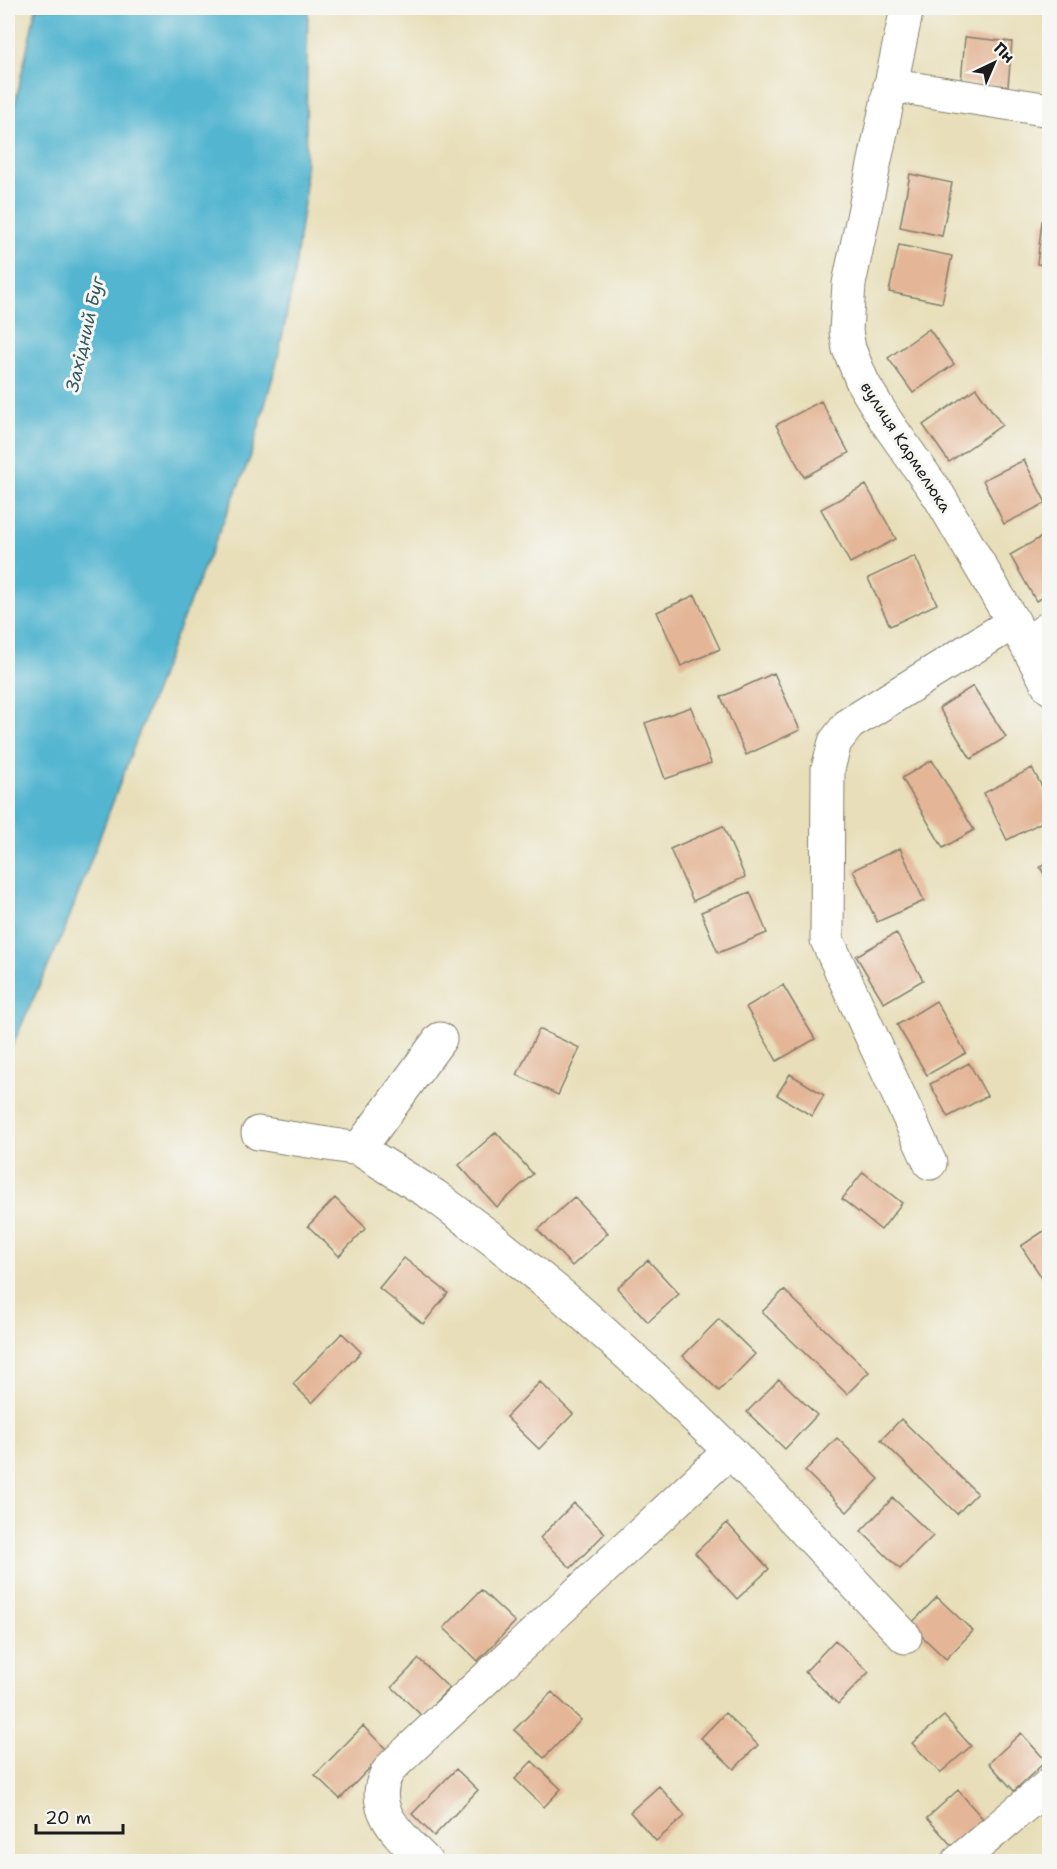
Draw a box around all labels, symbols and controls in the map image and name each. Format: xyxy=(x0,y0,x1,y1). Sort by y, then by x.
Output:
north arrow xyxy=(964,33,1024,93)
text: Пн xyxy=(989,38,1019,67)
water label: Західний Буг xyxy=(60,273,110,394)
street label: вулиця Кармелюка xyxy=(856,378,956,516)
scale bar xyxy=(36,1797,123,1835)
text: 20 m xyxy=(45,1806,91,1830)

